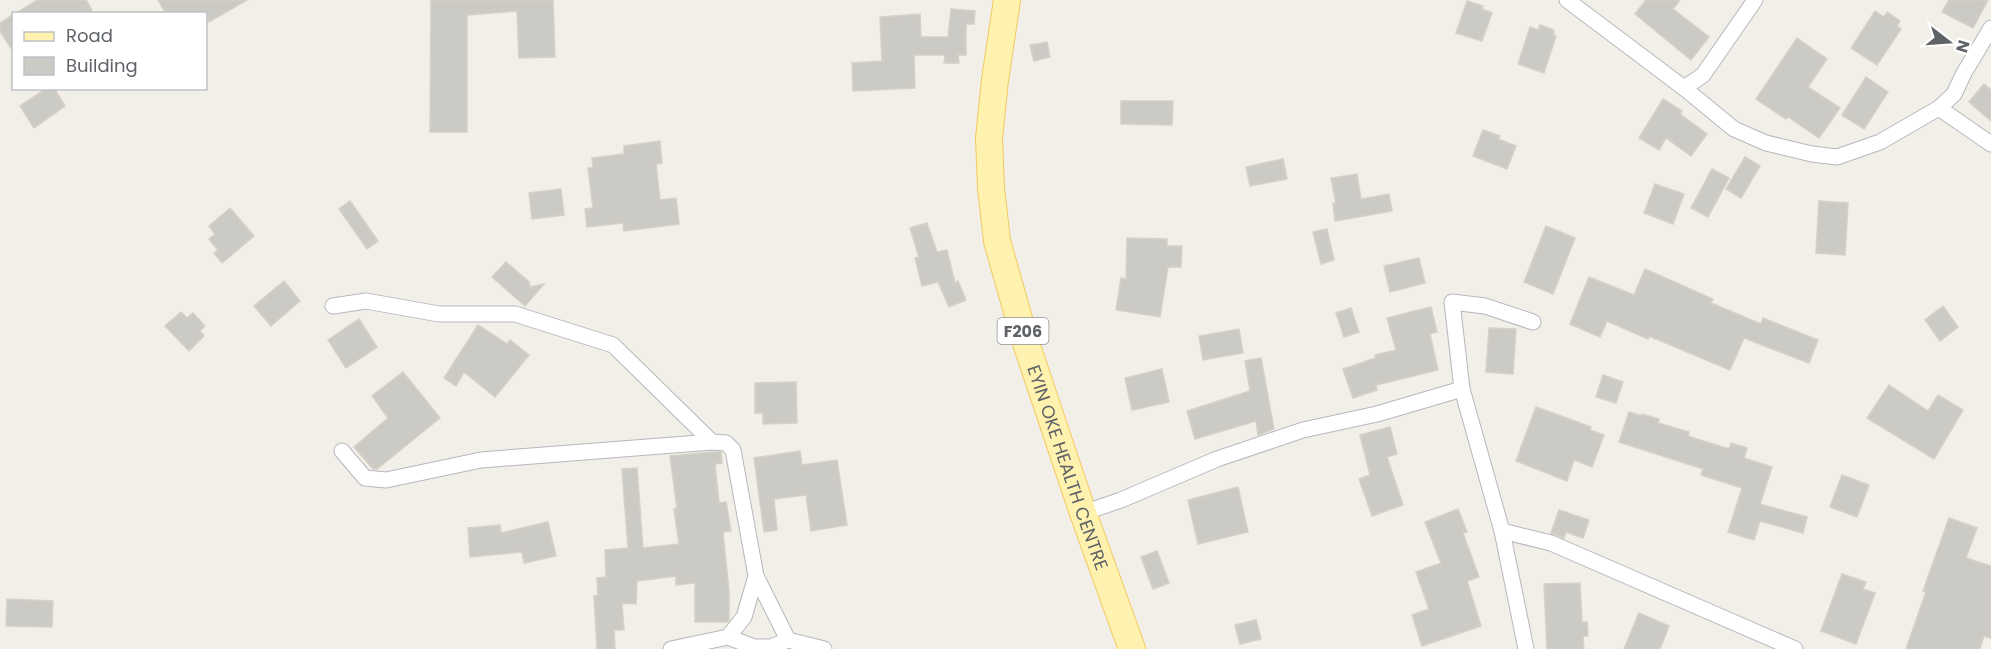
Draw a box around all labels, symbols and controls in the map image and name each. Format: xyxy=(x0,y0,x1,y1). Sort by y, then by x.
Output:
legend xyxy=(12,12,207,90)
north arrow xyxy=(1919,12,1979,72)
text: Road xyxy=(66,23,113,48)
text: N xyxy=(1950,37,1976,55)
text: Building xyxy=(66,53,138,78)
road number: F206 xyxy=(998,318,1048,344)
street label: EYIN OKE HEALTH CENTRE xyxy=(1022,362,1115,573)

